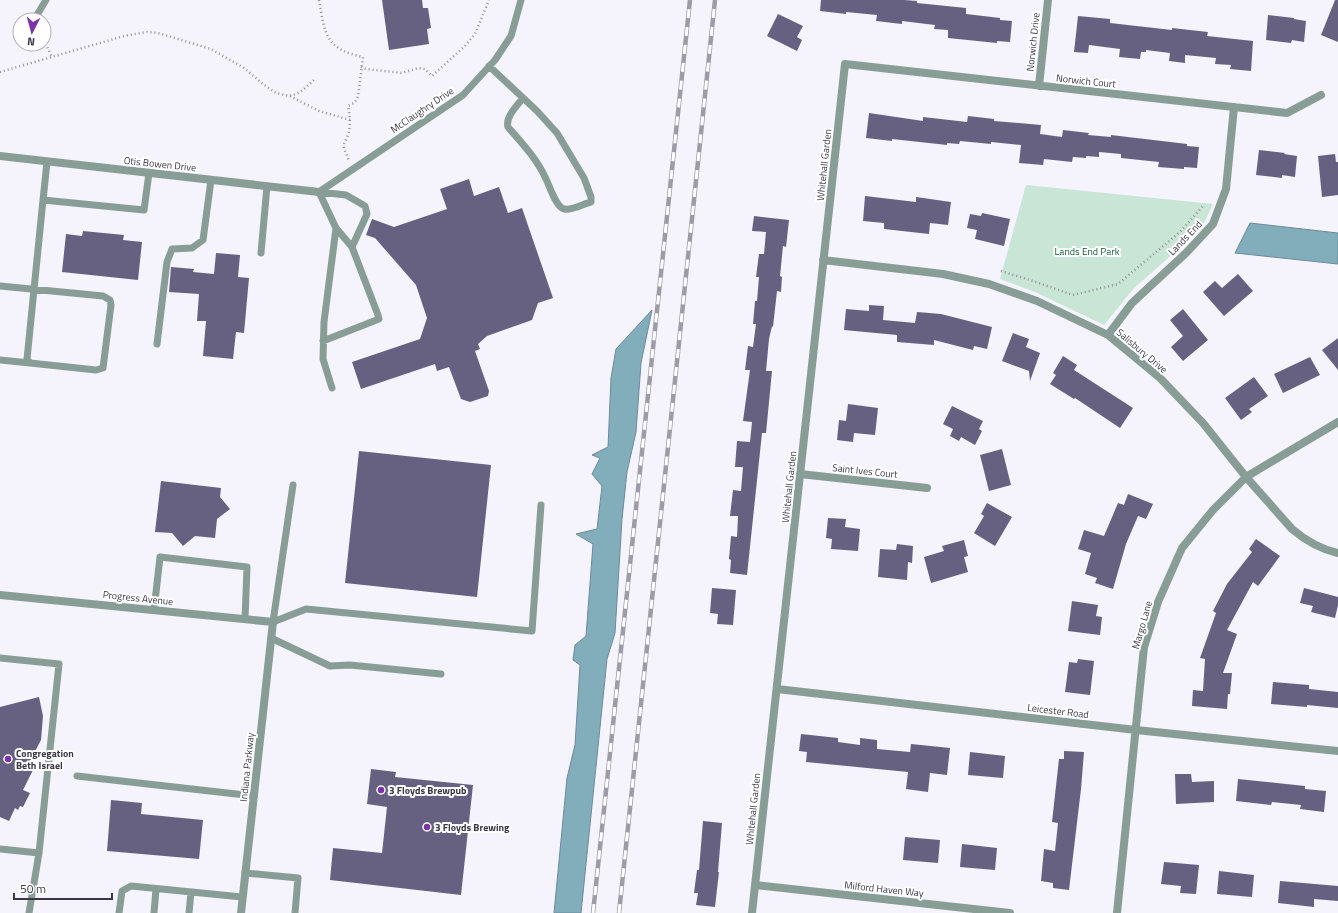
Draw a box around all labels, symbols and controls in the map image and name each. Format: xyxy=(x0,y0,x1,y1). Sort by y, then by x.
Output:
north arrow xyxy=(12,12,52,52)
street label: Norwich Drive xyxy=(1022,12,1044,72)
text: N xyxy=(26,34,36,50)
street label: Norwich Court xyxy=(1055,70,1117,92)
street label: McClaughry Drive xyxy=(387,83,457,137)
street label: Whitehall Garden xyxy=(813,128,835,202)
street label: Otis Bowen Drive xyxy=(123,153,197,175)
street label: Lands End xyxy=(1164,217,1206,259)
park label: Lands End Park xyxy=(1055,244,1120,259)
street label: Salisbury Drive xyxy=(1113,325,1171,377)
street label: Whitehall Garden xyxy=(778,450,800,524)
street label: Saint Ives Court xyxy=(832,460,899,482)
street label: Progress Avenue xyxy=(102,587,174,609)
street label: Margo Lane xyxy=(1128,599,1156,651)
street label: Leicester Road xyxy=(1026,700,1090,722)
street label: Indiana Parkway xyxy=(236,732,258,802)
place label: Congregation Beth Israel xyxy=(16,746,74,773)
marker: Congregation Beth Israel xyxy=(3,754,13,764)
street label: Whitehall Garden xyxy=(742,772,764,846)
place label: 3 Floyds Brewpub xyxy=(389,783,467,798)
marker: 3 Floyds Brewpub xyxy=(376,785,386,795)
place label: 3 Floyds Brewing xyxy=(435,820,510,835)
marker: 3 Floyds Brewing xyxy=(422,822,432,832)
scale bar xyxy=(14,875,112,901)
street label: Milford Haven Way xyxy=(844,877,925,901)
text: 50 m xyxy=(20,879,46,898)

